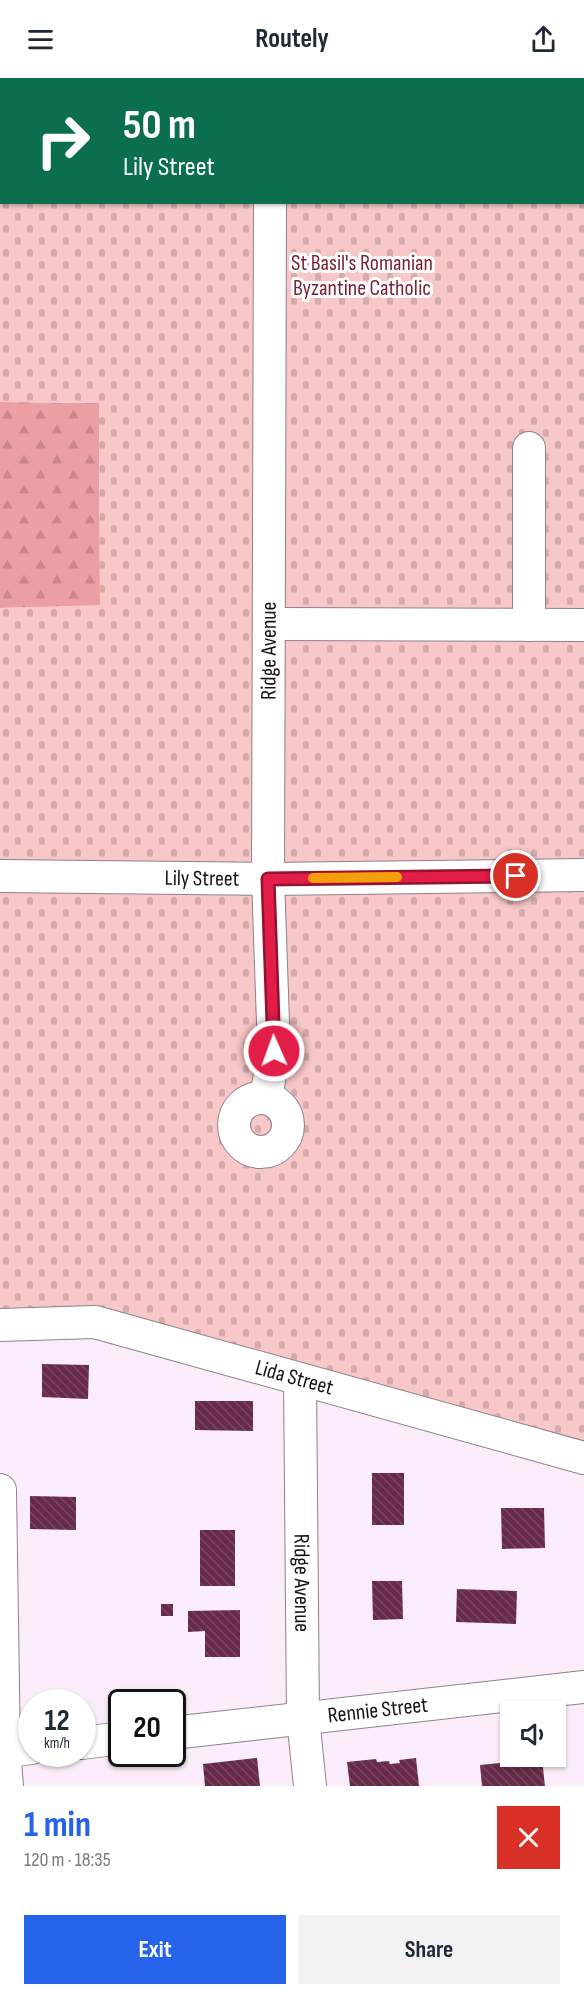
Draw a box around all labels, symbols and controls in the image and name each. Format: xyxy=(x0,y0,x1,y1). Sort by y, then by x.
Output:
icon: menu xyxy=(24,23,57,56)
text: Routely xyxy=(255,23,329,55)
icon: share xyxy=(527,23,560,56)
text: 50 m xyxy=(123,100,196,151)
icon: right xyxy=(24,102,102,180)
text: Lily Street xyxy=(123,151,215,183)
park label: St Basil's Romanian Byzantine Catholic xyxy=(291,250,433,302)
street label: Ridge Avenue xyxy=(255,602,282,700)
pin xyxy=(490,850,541,901)
icon: arrive xyxy=(499,859,532,892)
street label: Lily Street xyxy=(164,864,240,892)
position arrow xyxy=(242,1019,306,1083)
street label: Lida Street xyxy=(252,1354,337,1401)
street label: Ridge Avenue xyxy=(288,1534,316,1632)
speed limit sign: 20 xyxy=(108,1689,186,1767)
street label: Rennie Street xyxy=(326,1691,429,1729)
map controls xyxy=(500,1701,566,1767)
button: sound xyxy=(500,1701,566,1767)
text: 12 xyxy=(44,1703,70,1739)
text: km/h xyxy=(44,1734,70,1753)
text: 1 min xyxy=(24,1804,91,1847)
button: close xyxy=(497,1806,560,1869)
text: 120 m · 18:35 xyxy=(24,1848,111,1872)
button: Exit xyxy=(24,1915,286,1984)
button: Share xyxy=(298,1915,560,1984)

